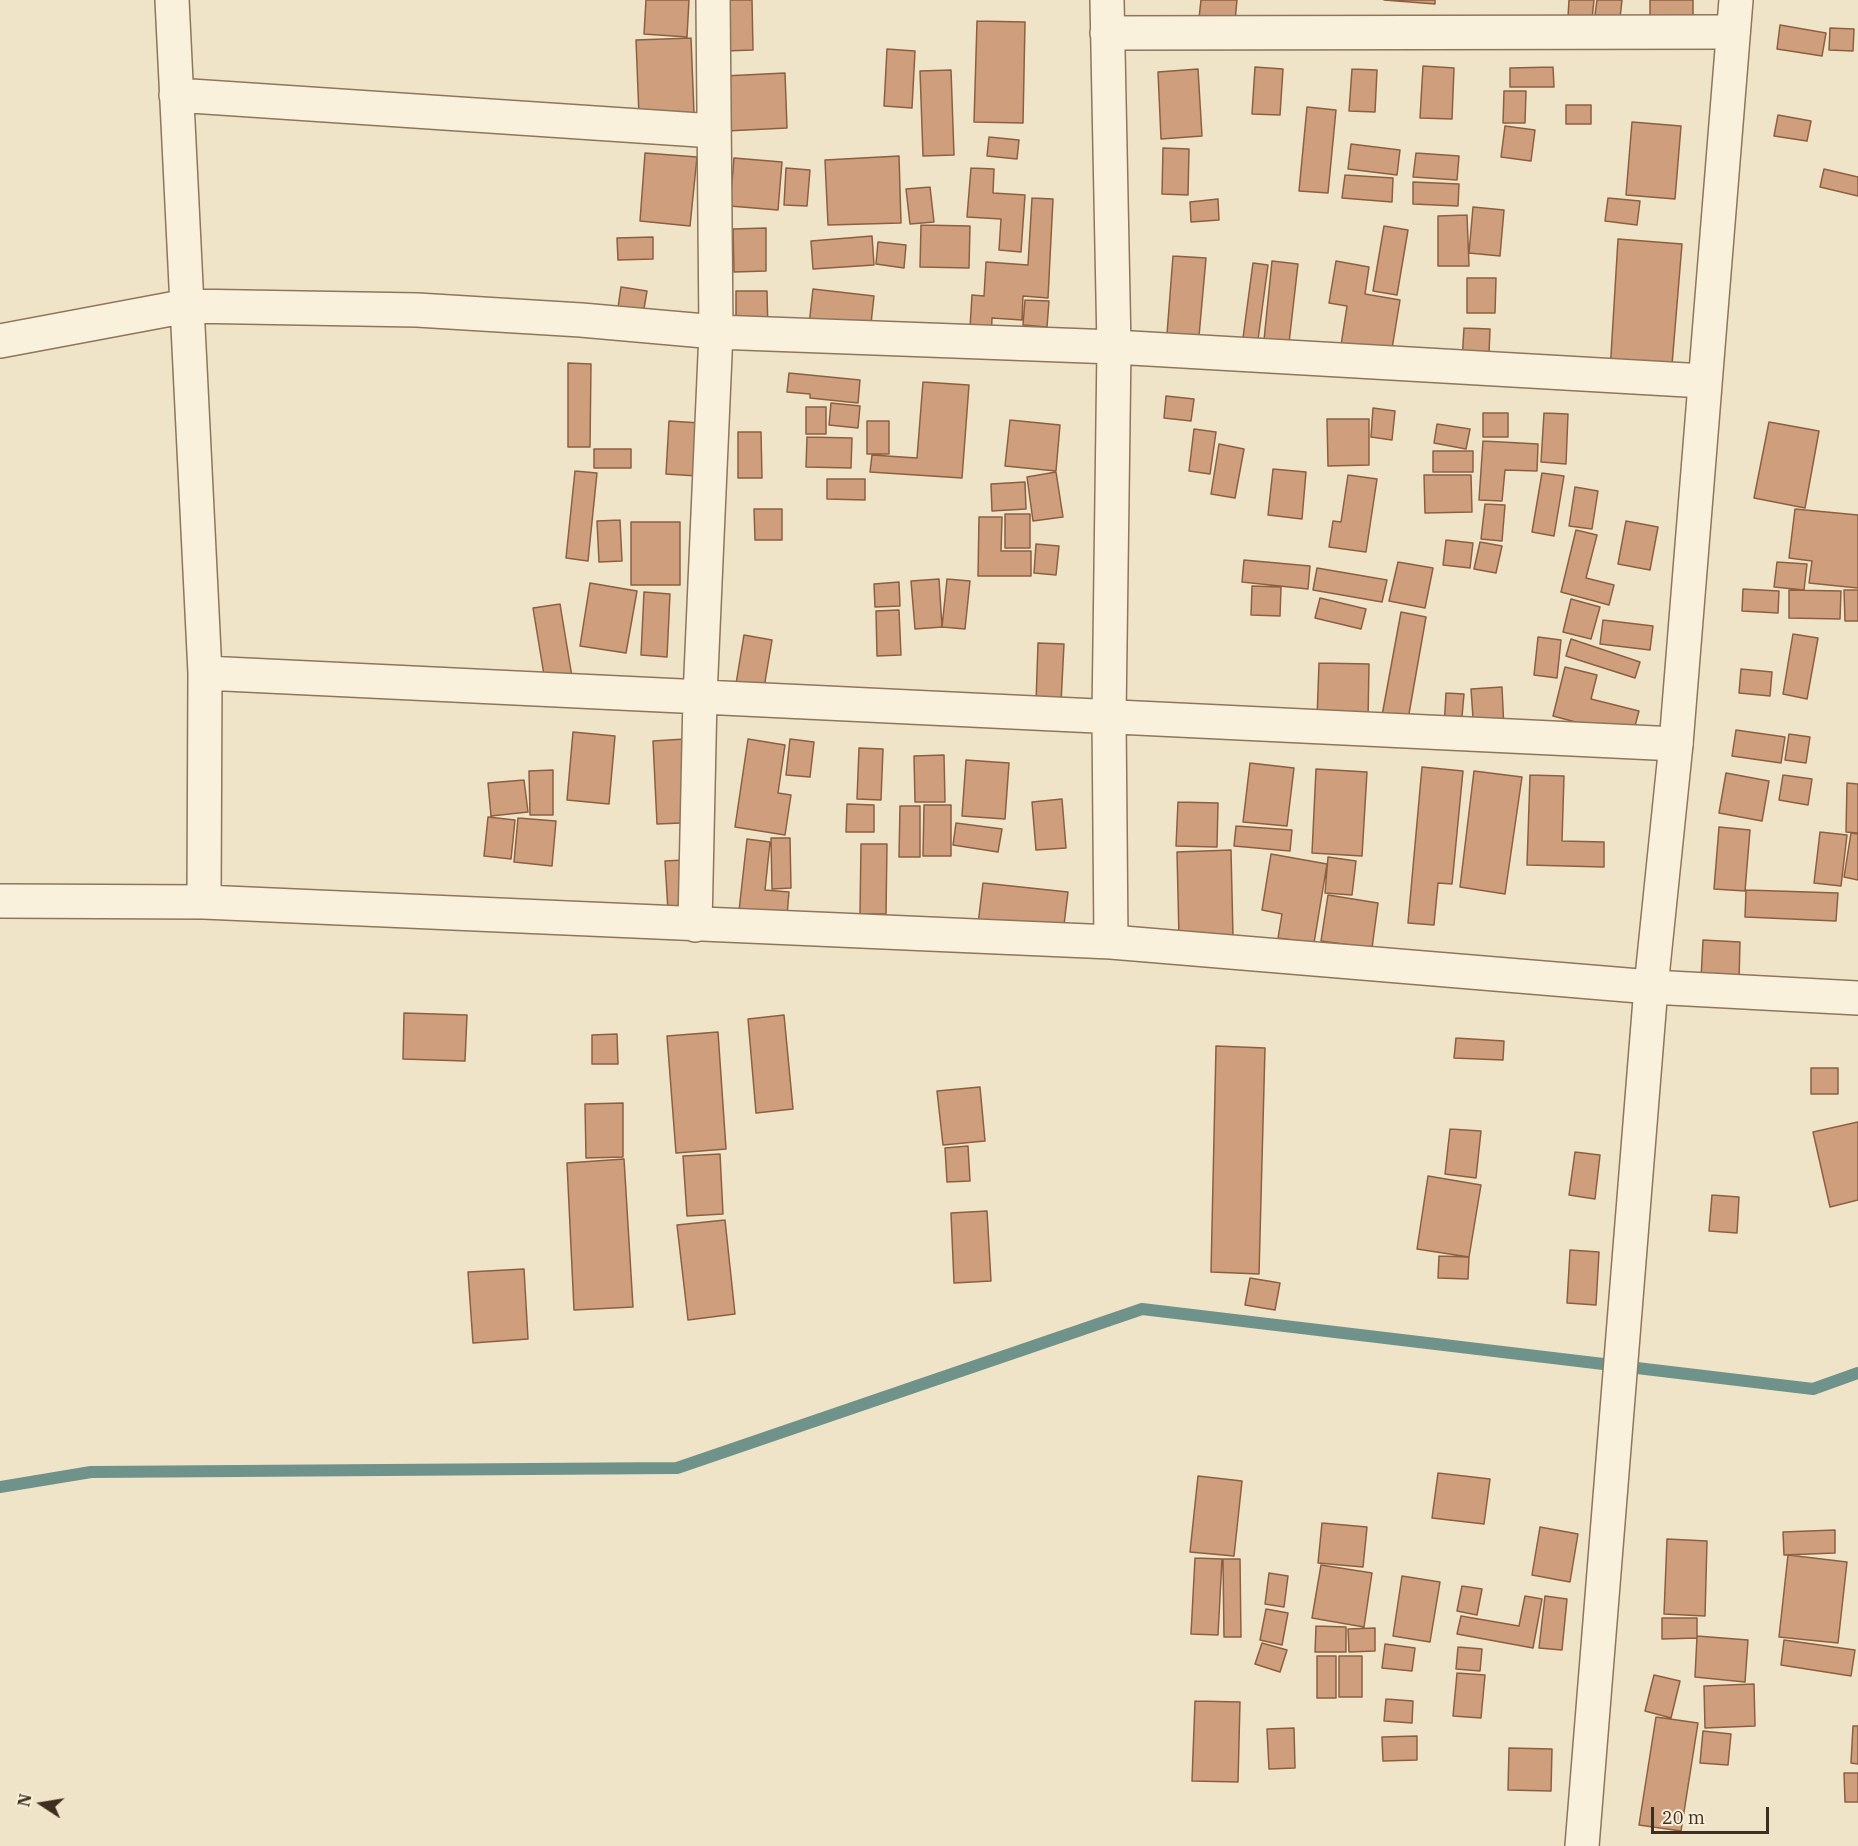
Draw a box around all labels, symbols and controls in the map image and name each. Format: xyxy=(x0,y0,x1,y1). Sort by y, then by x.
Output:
north arrow xyxy=(12,1774,72,1834)
text: N xyxy=(13,1792,35,1809)
scale bar xyxy=(1654,1795,1772,1833)
text: 20 m xyxy=(1662,1806,1705,1829)

